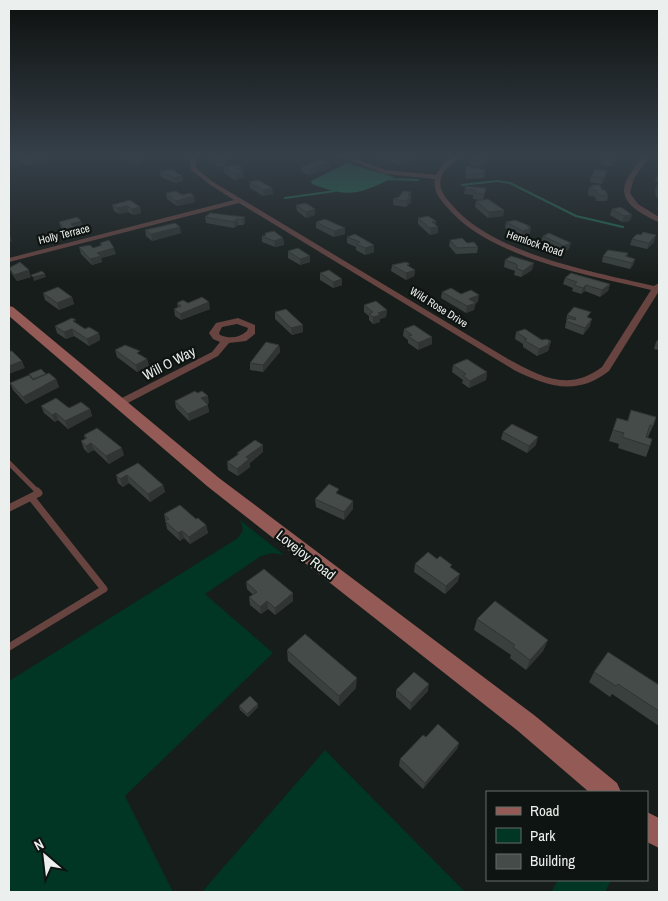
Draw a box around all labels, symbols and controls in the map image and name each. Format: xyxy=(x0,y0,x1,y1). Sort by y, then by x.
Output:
street label: Holly Terrace xyxy=(37,221,91,247)
street label: Hemlock Road xyxy=(505,227,565,259)
street label: Wild Rose Drive xyxy=(407,284,471,330)
street label: Will O Way xyxy=(140,342,199,384)
street label: Lovejoy Road xyxy=(273,526,339,584)
legend xyxy=(486,791,648,881)
text: Road xyxy=(530,800,559,821)
text: Park xyxy=(530,825,556,846)
north arrow xyxy=(20,831,70,881)
text: N xyxy=(31,835,47,854)
text: Building xyxy=(530,850,575,871)

